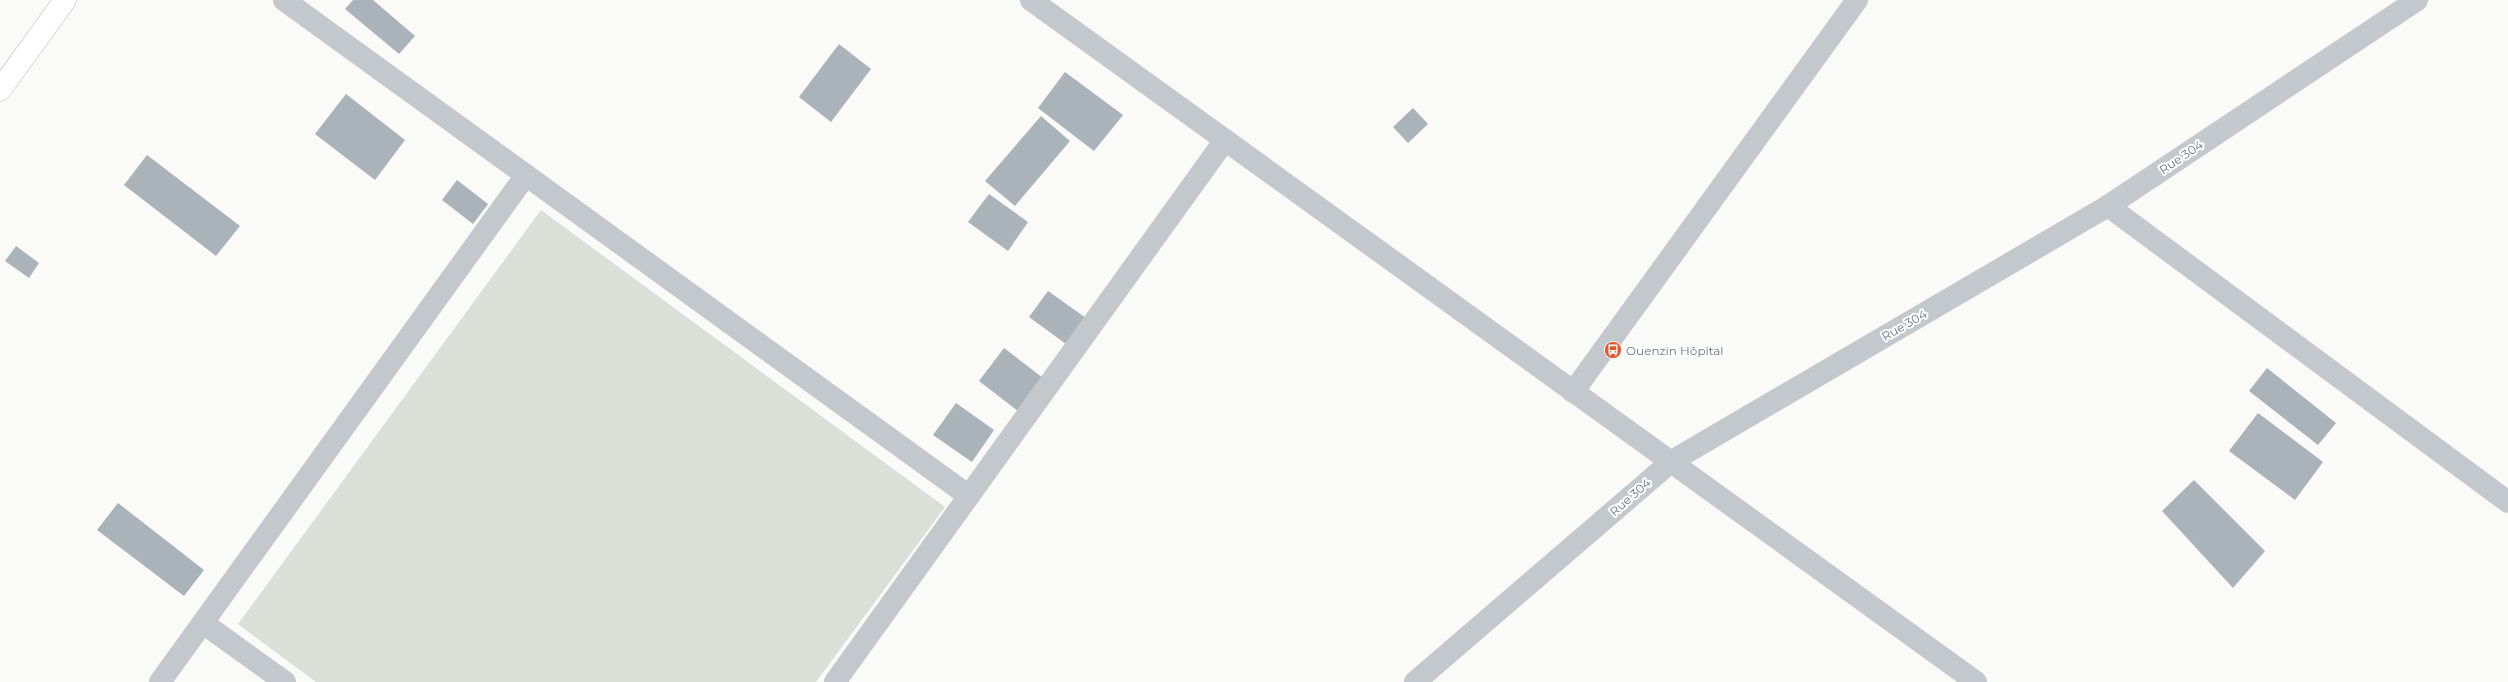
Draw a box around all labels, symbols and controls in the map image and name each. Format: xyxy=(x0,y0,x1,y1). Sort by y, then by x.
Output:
street label: Rue 304 xyxy=(2156,137,2206,177)
street label: Rue 304 xyxy=(1879,306,1929,344)
bus stop icon: Ouenzin Hôpital xyxy=(1603,340,1623,360)
place label: Ouenzin Hôpital xyxy=(1626,343,1724,358)
street label: Rue 304 xyxy=(1606,475,1654,519)

